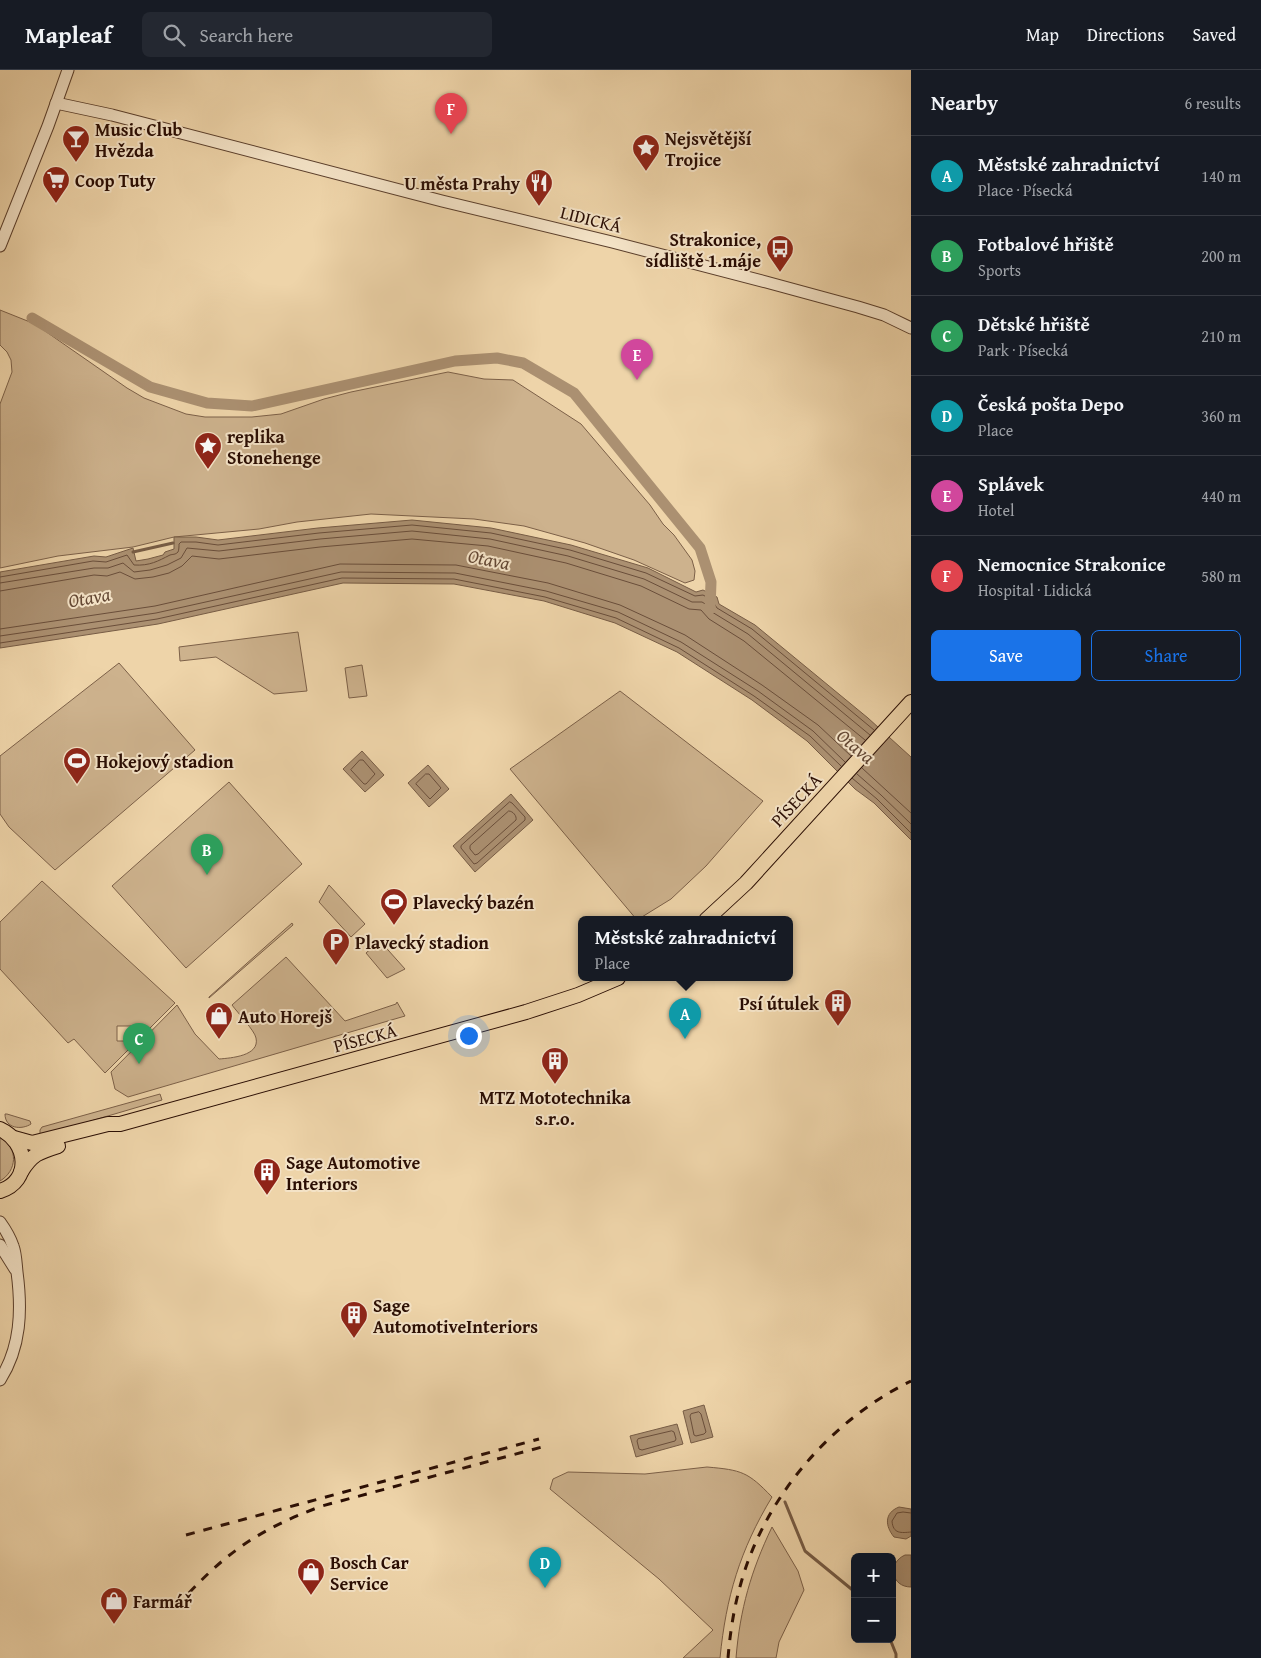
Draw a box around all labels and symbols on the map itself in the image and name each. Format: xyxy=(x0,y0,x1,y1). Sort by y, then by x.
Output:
pin: F xyxy=(435,93,467,134)
place label: Music Club Hvězda xyxy=(95,116,182,164)
bar icon: Music Club Hvězda xyxy=(61,124,91,163)
place label: Nejsvětější Trojice xyxy=(665,125,752,173)
place icon: Nejsvětější Trojice xyxy=(631,133,661,172)
supermarket icon: Coop Tuty xyxy=(41,165,71,204)
place label: Coop Tuty xyxy=(75,167,156,194)
restaurant icon: U města Prahy xyxy=(524,168,554,207)
place label: U města Prahy xyxy=(404,170,521,197)
street label: LIDICKÁ xyxy=(558,198,624,240)
place label: Strakonice, sídliště 1.máje xyxy=(646,226,761,274)
bus stop icon: Strakonice, sídliště 1.máje xyxy=(765,234,795,273)
pin: E xyxy=(621,339,653,380)
place label: replika Stonehenge xyxy=(227,423,321,471)
place icon: replika Stonehenge xyxy=(193,431,223,470)
water label: Otava xyxy=(466,541,513,577)
water label: Otava xyxy=(66,579,112,614)
water label: Otava xyxy=(831,722,881,770)
sports icon: Hokejový stadion xyxy=(62,746,92,785)
place label: Hokejový stadion xyxy=(96,748,234,775)
street label: PÍSECKÁ xyxy=(764,767,828,833)
pin: B xyxy=(191,834,223,875)
sports icon: Plavecký bazén xyxy=(379,887,409,926)
place label: Plavecký bazén xyxy=(413,889,535,916)
parking icon: Plavecký stadion xyxy=(321,927,351,966)
place label: Plavecký stadion xyxy=(355,929,489,956)
building icon: Psí útulek xyxy=(823,988,853,1027)
place label: Psí útulek xyxy=(739,990,820,1017)
pin: A xyxy=(669,998,701,1039)
shop icon: Auto Horejš xyxy=(204,1001,234,1040)
place label: Auto Horejš xyxy=(238,1003,332,1030)
street label: PÍSECKÁ xyxy=(330,1017,400,1059)
pin: C xyxy=(123,1023,155,1064)
your location xyxy=(456,1023,482,1049)
building icon: MTZ Mototechnika s.r.o. xyxy=(540,1046,570,1085)
place label: MTZ Mototechnika s.r.o. xyxy=(479,1084,631,1132)
place label: Sage Automotive Interiors xyxy=(286,1149,420,1197)
building icon: Sage Automotive Interiors xyxy=(252,1157,282,1196)
place label: Sage AutomotiveInteriors xyxy=(373,1292,538,1340)
building icon: Sage AutomotiveInteriors xyxy=(339,1300,369,1339)
pin: D xyxy=(529,1547,561,1588)
place label: Bosch Car Service xyxy=(330,1549,409,1597)
shop icon: Bosch Car Service xyxy=(296,1557,326,1596)
shop icon: Farmář xyxy=(99,1586,129,1625)
place label: Farmář xyxy=(133,1588,193,1615)

